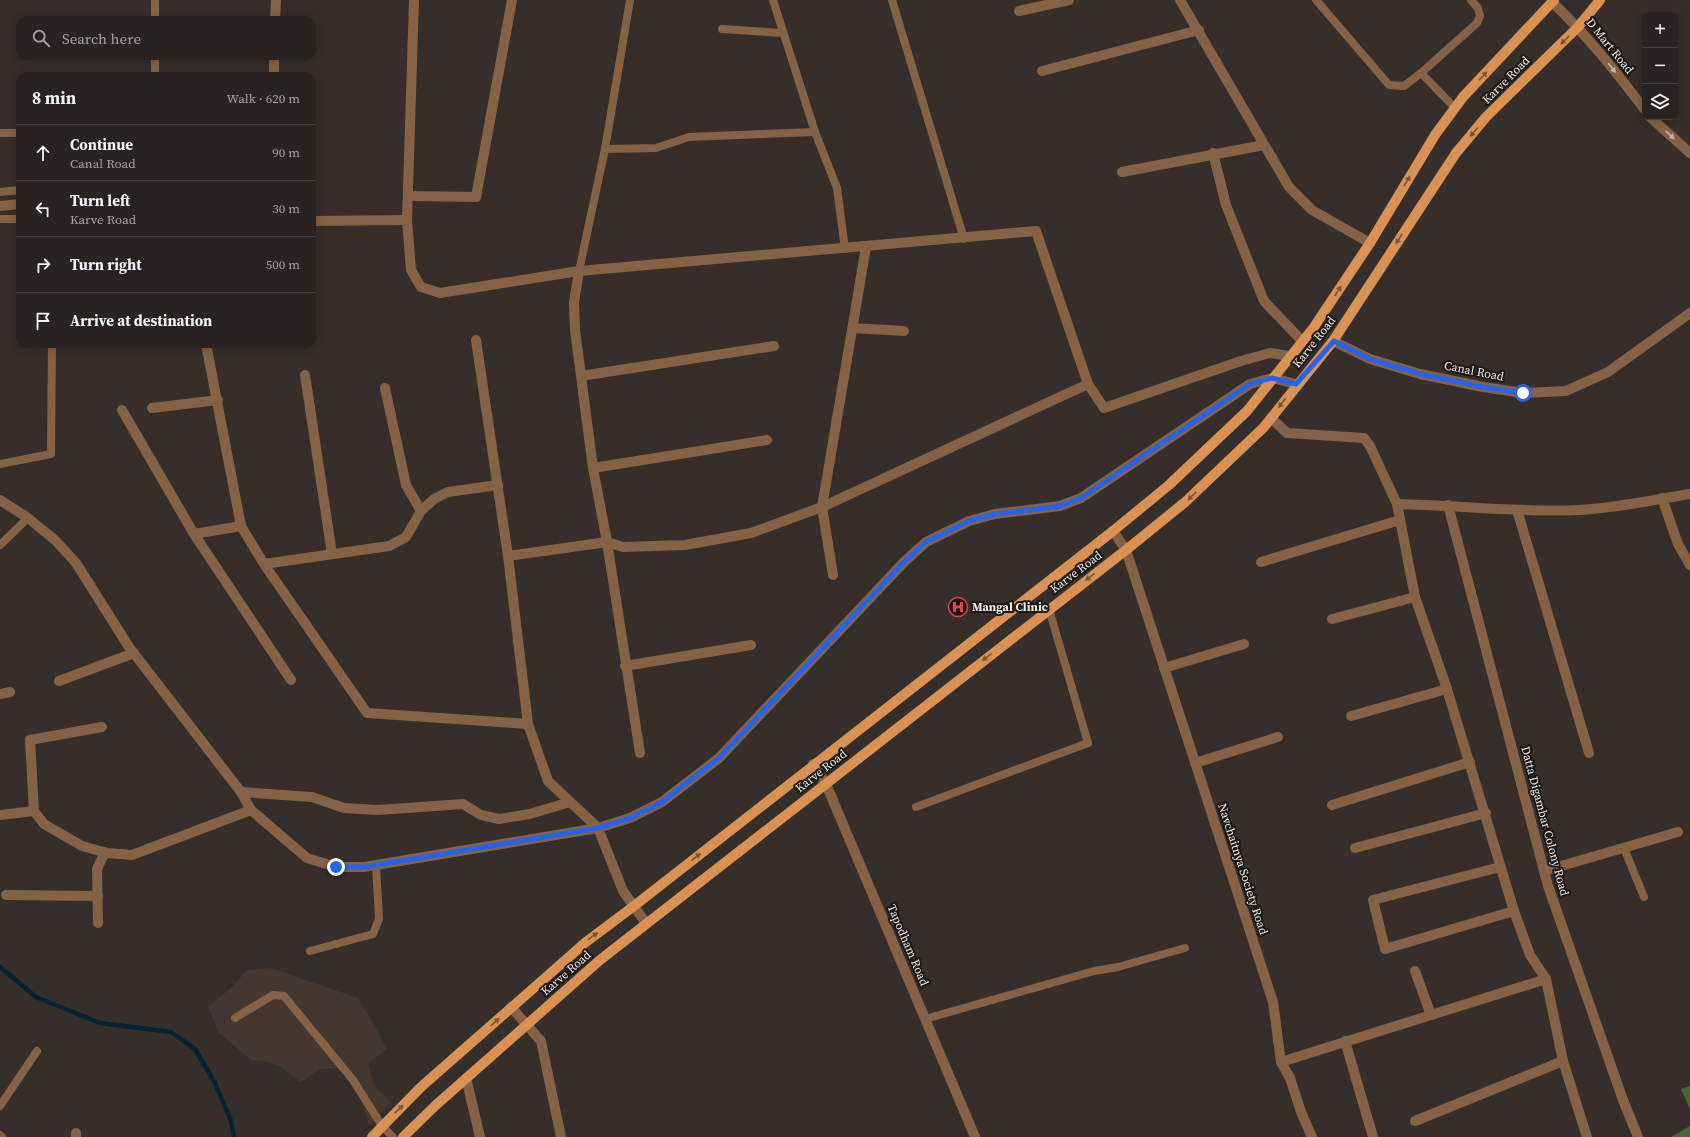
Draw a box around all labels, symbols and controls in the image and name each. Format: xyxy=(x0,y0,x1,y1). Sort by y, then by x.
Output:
map controls xyxy=(1642,12,1678,120)
button: + xyxy=(1642,12,1678,48)
street label: D Mart Road xyxy=(1583,15,1637,77)
search box xyxy=(16,16,316,60)
icon: search xyxy=(30,27,52,49)
text: Search here xyxy=(62,28,141,49)
one-way arrow xyxy=(1560,35,1570,45)
button: − xyxy=(1642,48,1678,84)
street label: Karve Road xyxy=(1479,53,1533,107)
one-way arrow xyxy=(1607,62,1616,73)
one-way arrow xyxy=(1478,71,1488,81)
button: layers xyxy=(1642,84,1678,120)
text: 8 min xyxy=(32,86,76,110)
text: Walk · 620 m xyxy=(227,90,300,107)
one-way arrow xyxy=(1469,127,1478,138)
one-way arrow xyxy=(1665,130,1675,140)
text: Continue xyxy=(70,134,133,155)
icon: ahead xyxy=(32,142,54,164)
text: 90 m xyxy=(272,144,300,161)
text: Canal Road xyxy=(70,155,136,172)
one-way arrow xyxy=(1403,175,1410,187)
text: Turn left xyxy=(70,190,130,211)
icon: left xyxy=(32,198,54,220)
text: 30 m xyxy=(272,200,300,217)
text: Karve Road xyxy=(70,211,136,228)
one-way arrow xyxy=(1396,233,1403,245)
icon: right xyxy=(32,254,54,276)
text: Turn right xyxy=(70,254,142,275)
text: 500 m xyxy=(266,256,300,273)
one-way arrow xyxy=(1334,286,1342,297)
icon: arrive xyxy=(32,310,54,332)
text: Arrive at destination xyxy=(70,310,212,331)
street label: Karve Road xyxy=(1289,313,1339,371)
street label: Canal Road xyxy=(1443,357,1505,385)
route start xyxy=(1514,384,1532,402)
one-way arrow xyxy=(1279,398,1287,408)
one-way arrow xyxy=(1187,491,1197,501)
street label: Karve Road xyxy=(1047,547,1105,597)
one-way arrow xyxy=(1085,573,1096,581)
hospital icon: Mangal Clinic xyxy=(947,596,969,618)
place label: Mangal Clinic xyxy=(972,599,1048,615)
one-way arrow xyxy=(982,652,993,661)
street label: Datta Digambar Colony Road xyxy=(1517,744,1573,898)
street label: Karve Road xyxy=(792,746,850,796)
street label: Navchaitnya Society Road xyxy=(1214,801,1272,937)
one-way arrow xyxy=(691,852,702,861)
route end xyxy=(327,858,345,876)
street label: Tapodham Road xyxy=(884,902,932,988)
one-way arrow xyxy=(588,932,598,940)
street label: Karve Road xyxy=(538,947,594,999)
one-way arrow xyxy=(490,1017,500,1026)
one-way arrow xyxy=(394,1104,404,1114)

